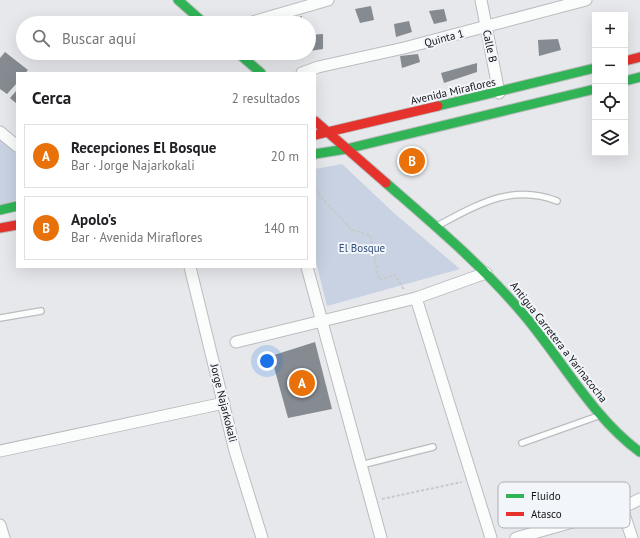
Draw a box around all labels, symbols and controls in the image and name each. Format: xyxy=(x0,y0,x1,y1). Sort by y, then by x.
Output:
map controls xyxy=(592,12,628,156)
button: + xyxy=(592,12,628,48)
search box xyxy=(16,16,316,60)
street label: Quinta 1 xyxy=(423,26,465,50)
icon: search xyxy=(30,27,52,49)
street label: Calle B xyxy=(480,28,500,64)
text: Buscar aquí xyxy=(62,29,136,48)
button: − xyxy=(592,48,628,84)
street label: Avenida Miraflores xyxy=(409,74,497,108)
button: locate xyxy=(592,84,628,120)
text: Cerca xyxy=(32,87,71,109)
text: 2 resultados xyxy=(232,90,300,107)
button: layers xyxy=(592,120,628,156)
text: Recepciones El Bosque xyxy=(71,138,216,157)
pin: B xyxy=(399,146,425,176)
text: A xyxy=(42,148,50,165)
text: 20 m xyxy=(271,148,299,165)
text: Bar · Jorge Najarkokali xyxy=(71,157,195,174)
text: Apolo's xyxy=(71,210,117,229)
text: B xyxy=(42,220,50,237)
text: 140 m xyxy=(264,220,299,237)
text: Bar · Avenida Miraflores xyxy=(71,229,203,246)
park label: El Bosque xyxy=(339,241,386,255)
street label: Antigua Carretera a Yarinacocha xyxy=(508,279,610,405)
your location xyxy=(257,351,277,371)
street label: Jorge Najarkokali xyxy=(207,361,241,444)
pin: A xyxy=(289,368,315,398)
legend xyxy=(498,482,630,528)
text: Fluido xyxy=(531,489,561,503)
text: Atasco xyxy=(531,507,562,521)

